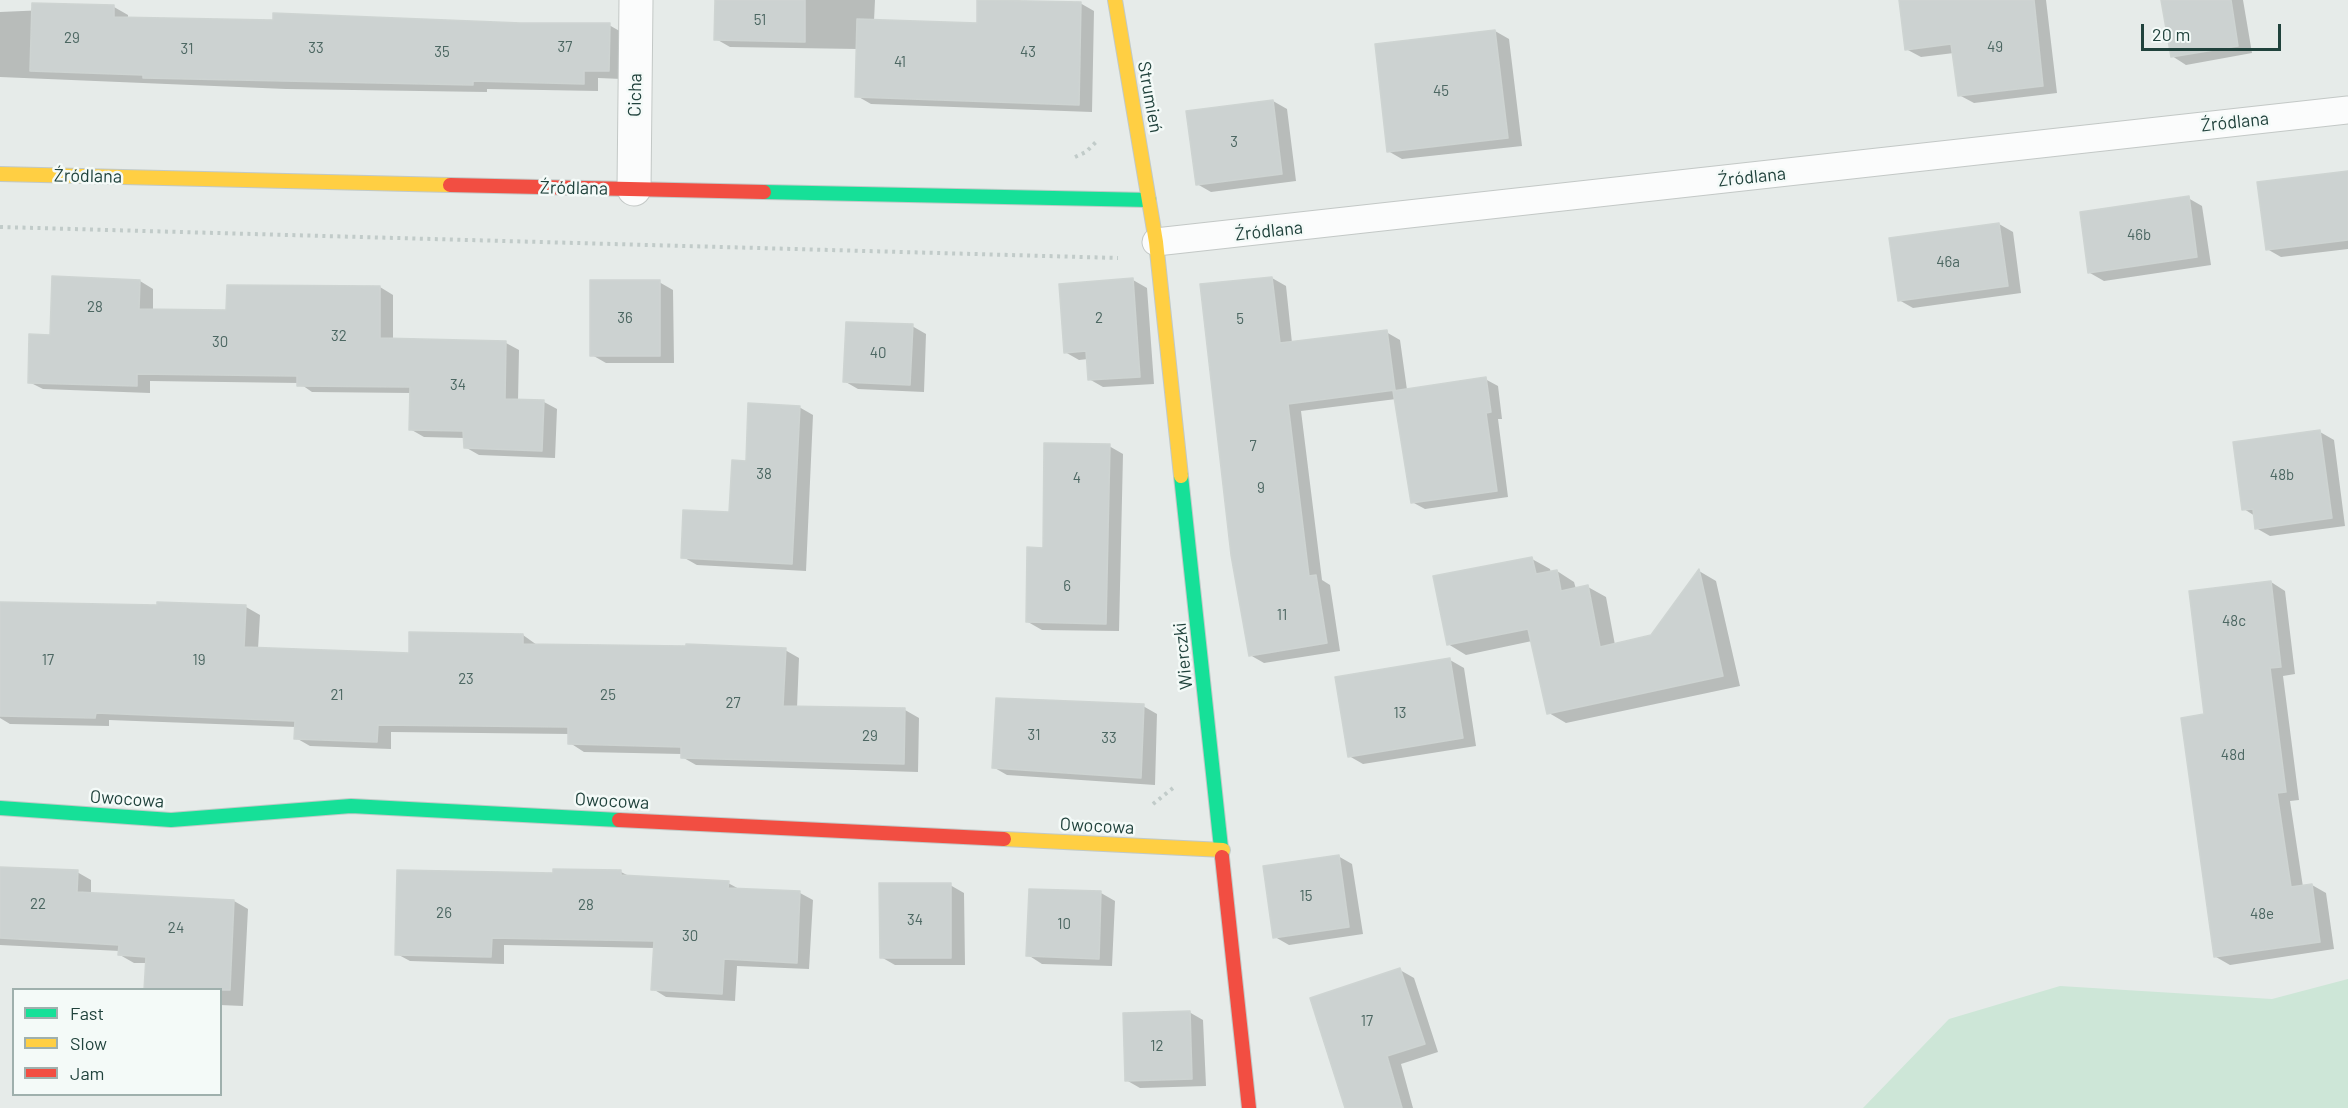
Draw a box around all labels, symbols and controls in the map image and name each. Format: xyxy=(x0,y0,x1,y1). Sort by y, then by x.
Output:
house number: 51 xyxy=(754,11,766,29)
scale bar xyxy=(2144,12,2284,50)
text: 20 m xyxy=(2152,23,2190,45)
house number: 29 xyxy=(64,29,80,47)
house number: 37 xyxy=(558,38,572,56)
house number: 49 xyxy=(1987,38,2003,56)
house number: 33 xyxy=(308,39,324,57)
house number: 31 xyxy=(181,40,193,58)
house number: 35 xyxy=(434,43,450,61)
house number: 43 xyxy=(1020,43,1036,61)
house number: 41 xyxy=(894,53,906,71)
street label: Strumień xyxy=(1133,60,1167,134)
street label: Cicha xyxy=(624,73,646,117)
house number: 45 xyxy=(1433,82,1449,100)
street label: Źródlana xyxy=(2200,108,2270,136)
house number: 3 xyxy=(1230,133,1238,151)
street label: Źródlana xyxy=(1717,163,1787,191)
street label: Źródlana xyxy=(54,165,122,187)
street label: Źródlana xyxy=(540,177,608,199)
street label: Źródlana xyxy=(1234,217,1304,245)
house number: 46b xyxy=(2127,226,2151,244)
house number: 46a xyxy=(1936,253,1960,271)
house number: 28 xyxy=(87,298,103,316)
house number: 36 xyxy=(617,309,633,327)
house number: 2 xyxy=(1095,309,1103,327)
house number: 5 xyxy=(1236,310,1244,328)
house number: 32 xyxy=(331,327,347,345)
house number: 30 xyxy=(212,333,228,351)
house number: 40 xyxy=(870,344,886,362)
house number: 34 xyxy=(450,376,466,394)
house number: 7 xyxy=(1249,437,1257,455)
house number: 38 xyxy=(756,465,772,483)
house number: 48b xyxy=(2270,466,2294,484)
house number: 4 xyxy=(1073,469,1081,487)
house number: 9 xyxy=(1257,479,1265,497)
house number: 6 xyxy=(1063,577,1071,595)
house number: 11 xyxy=(1277,606,1287,624)
house number: 48c xyxy=(2222,612,2246,630)
street label: Wierczki xyxy=(1169,621,1197,691)
house number: 17 xyxy=(42,651,54,669)
house number: 19 xyxy=(192,651,206,669)
house number: 23 xyxy=(458,670,474,688)
house number: 21 xyxy=(330,686,344,704)
house number: 25 xyxy=(600,686,616,704)
house number: 27 xyxy=(725,694,741,712)
house number: 13 xyxy=(1394,704,1406,722)
house number: 31 xyxy=(1028,726,1040,744)
house number: 29 xyxy=(862,727,878,745)
house number: 33 xyxy=(1101,729,1117,747)
house number: 48d xyxy=(2221,746,2245,764)
street label: Owocowa xyxy=(89,786,165,812)
street label: Owocowa xyxy=(574,788,650,814)
street label: Owocowa xyxy=(1059,813,1135,839)
house number: 15 xyxy=(1300,887,1312,905)
house number: 22 xyxy=(30,895,46,913)
house number: 28 xyxy=(578,896,594,914)
house number: 26 xyxy=(436,904,452,922)
house number: 48e xyxy=(2250,905,2274,923)
house number: 34 xyxy=(907,911,923,929)
house number: 10 xyxy=(1057,915,1071,933)
house number: 24 xyxy=(168,919,184,937)
house number: 30 xyxy=(682,927,698,945)
legend xyxy=(12,988,222,1096)
text: Fast xyxy=(70,1002,104,1024)
house number: 17 xyxy=(1361,1012,1373,1030)
text: Slow xyxy=(70,1032,107,1054)
house number: 12 xyxy=(1150,1037,1164,1055)
text: Jam xyxy=(70,1062,104,1084)

